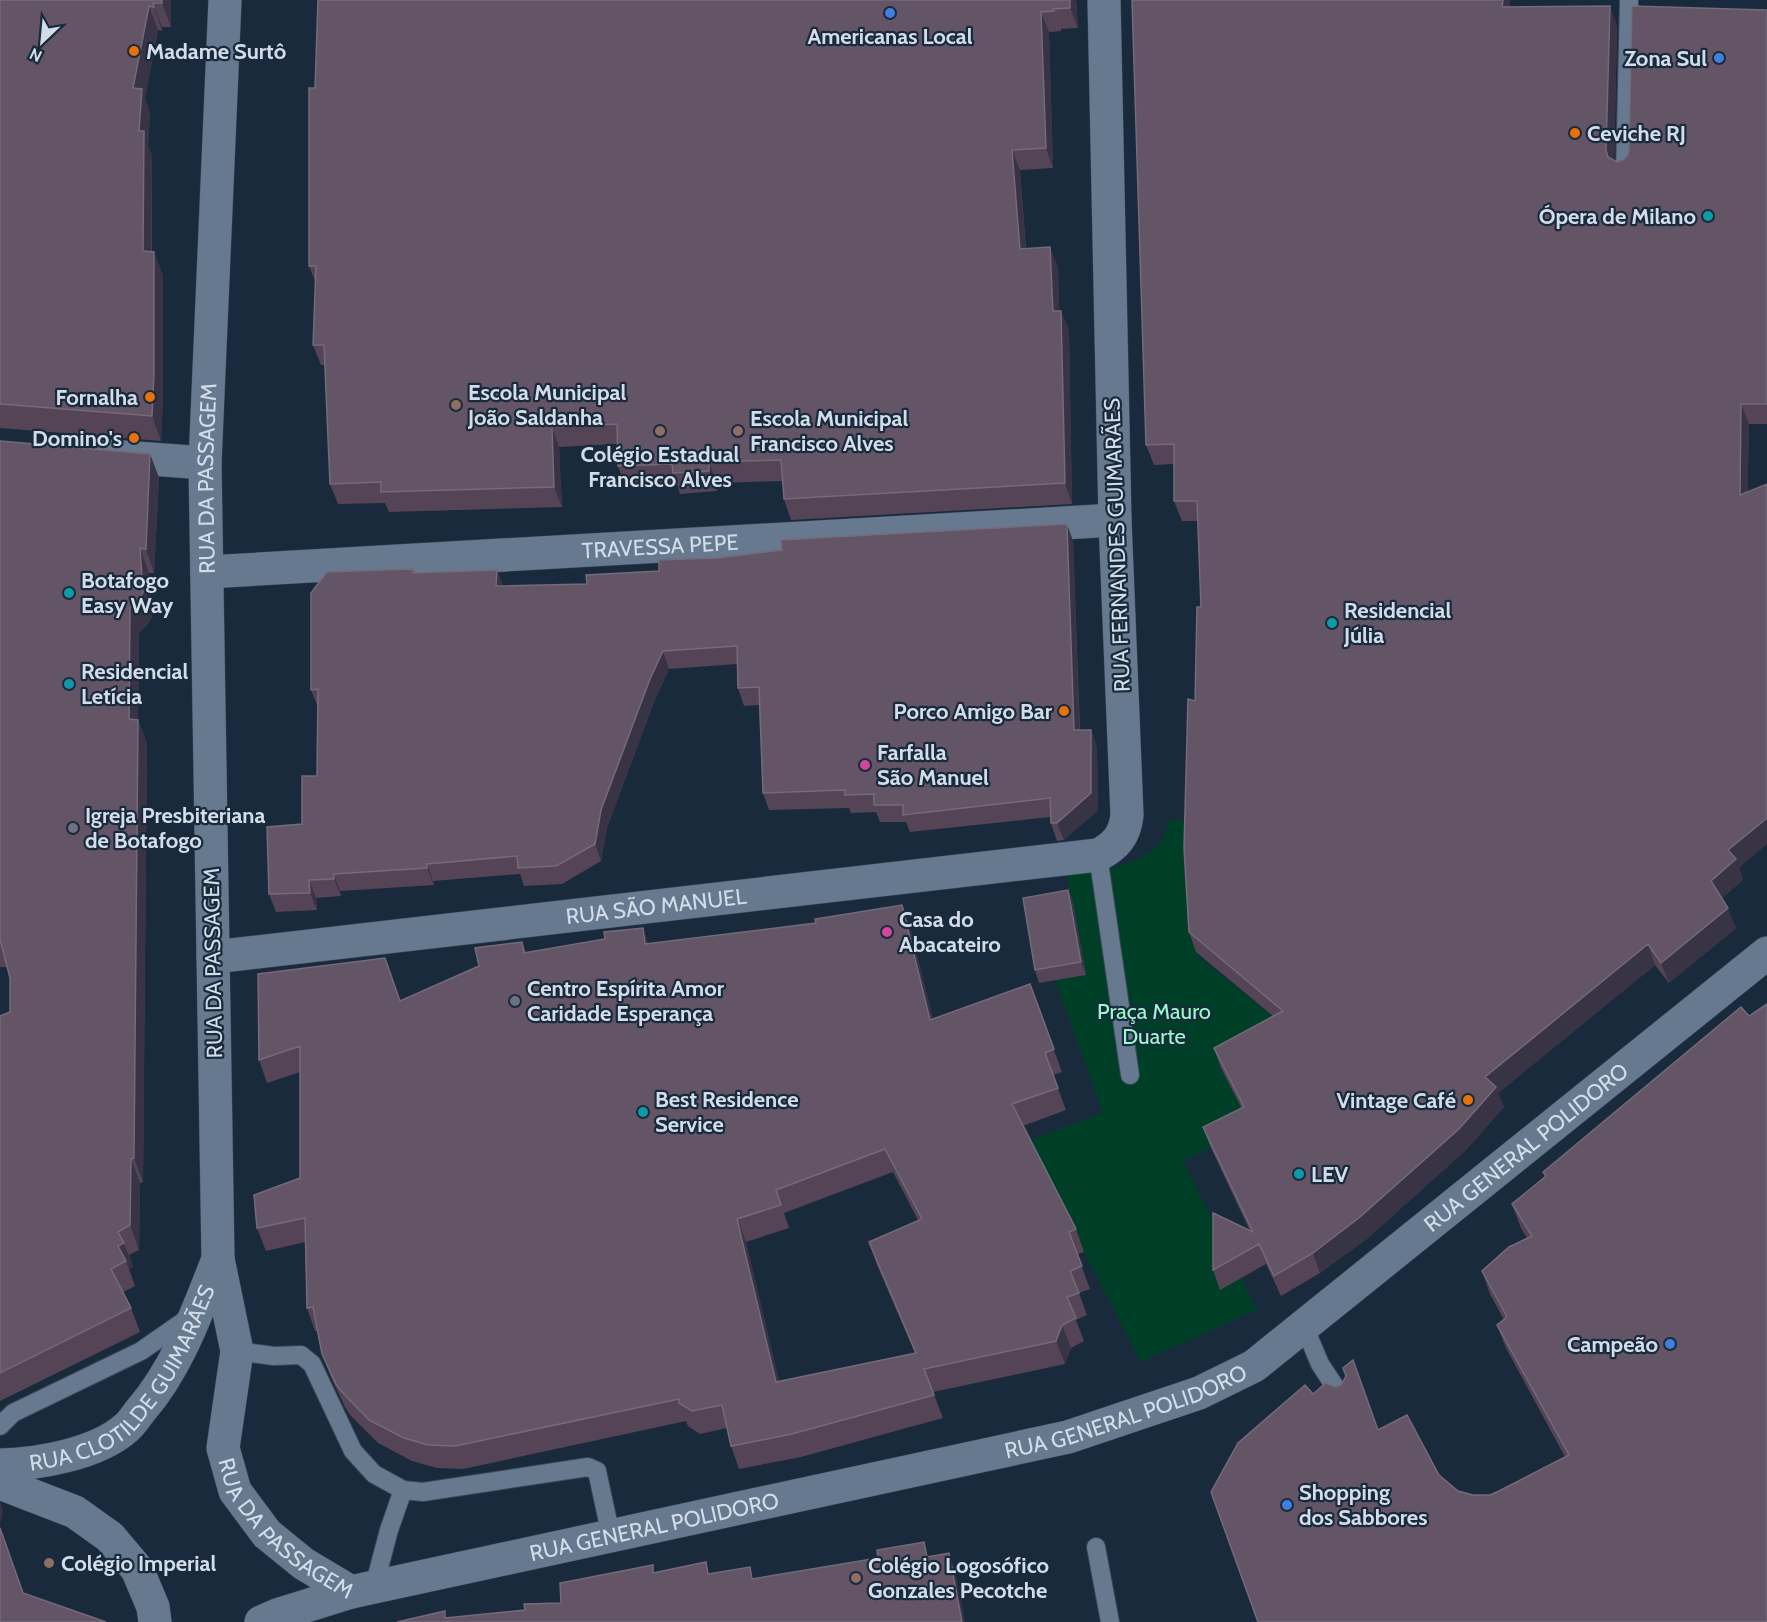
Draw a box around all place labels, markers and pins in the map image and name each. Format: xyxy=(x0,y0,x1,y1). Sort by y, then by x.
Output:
marker: Americanas Local xyxy=(883,6,897,20)
place label: Americanas Local xyxy=(807,23,973,50)
place label: Madame Surtô xyxy=(146,38,286,65)
marker: Madame Surtô xyxy=(127,44,141,58)
place label: Zona Sul xyxy=(1624,45,1707,72)
marker: Zona Sul xyxy=(1712,51,1726,65)
place label: Ceviche RJ xyxy=(1587,120,1686,147)
marker: Ceviche RJ xyxy=(1568,126,1582,140)
place label: Ópera de Milano xyxy=(1539,203,1696,230)
marker: Ópera de Milano xyxy=(1701,209,1715,223)
place label: Escola Municipal João Saldanha xyxy=(467,379,626,431)
place label: Fornalha xyxy=(55,384,138,411)
marker: Fornalha xyxy=(143,390,157,404)
marker: Escola Municipal João Saldanha xyxy=(449,398,463,412)
place label: Escola Municipal Francisco Alves xyxy=(750,405,908,457)
marker: Colégio Estadual Francisco Alves xyxy=(653,424,667,438)
marker: Escola Municipal Francisco Alves xyxy=(731,424,745,438)
place label: Domino's xyxy=(32,425,122,452)
marker: Domino's xyxy=(127,431,141,445)
place label: Colégio Estadual Francisco Alves xyxy=(581,441,740,493)
place label: Botafogo Easy Way xyxy=(81,567,173,619)
marker: Botafogo Easy Way xyxy=(62,586,76,600)
place label: Residencial Júlia xyxy=(1343,597,1452,649)
marker: Residencial Júlia xyxy=(1325,616,1339,630)
place label: Residencial Letícia xyxy=(81,658,189,710)
marker: Residencial Letícia xyxy=(62,677,76,691)
place label: Porco Amigo Bar xyxy=(894,698,1053,725)
marker: Porco Amigo Bar xyxy=(1057,704,1071,718)
place label: Farfalla São Manuel xyxy=(877,739,989,791)
marker: Farfalla São Manuel xyxy=(858,758,872,772)
place label: Igreja Presbiteriana de Botafogo xyxy=(85,802,265,854)
marker: Igreja Presbiteriana de Botafogo xyxy=(66,821,80,835)
place label: Casa do Abacateiro xyxy=(899,906,1001,958)
marker: Casa do Abacateiro xyxy=(880,925,894,939)
place label: Centro Espírita Amor Caridade Esperança xyxy=(527,975,725,1027)
marker: Centro Espírita Amor Caridade Esperança xyxy=(508,994,522,1008)
place label: Best Residence Service xyxy=(655,1086,798,1138)
place label: Vintage Café xyxy=(1337,1087,1456,1114)
marker: Vintage Café xyxy=(1461,1093,1475,1107)
marker: Best Residence Service xyxy=(636,1105,650,1119)
place label: LEV xyxy=(1311,1161,1348,1188)
marker: LEV xyxy=(1292,1167,1306,1181)
place label: Campeão xyxy=(1567,1331,1658,1358)
marker: Campeão xyxy=(1663,1337,1677,1351)
place label: Shopping dos Sabbores xyxy=(1299,1479,1427,1531)
marker: Shopping dos Sabbores xyxy=(1280,1498,1294,1512)
place label: Colégio Imperial xyxy=(61,1550,217,1577)
place label: Colégio Logosófico Gonzales Pecotche xyxy=(868,1552,1049,1604)
marker: Colégio Imperial xyxy=(42,1556,56,1570)
marker: Colégio Logosófico Gonzales Pecotche xyxy=(849,1571,863,1585)

